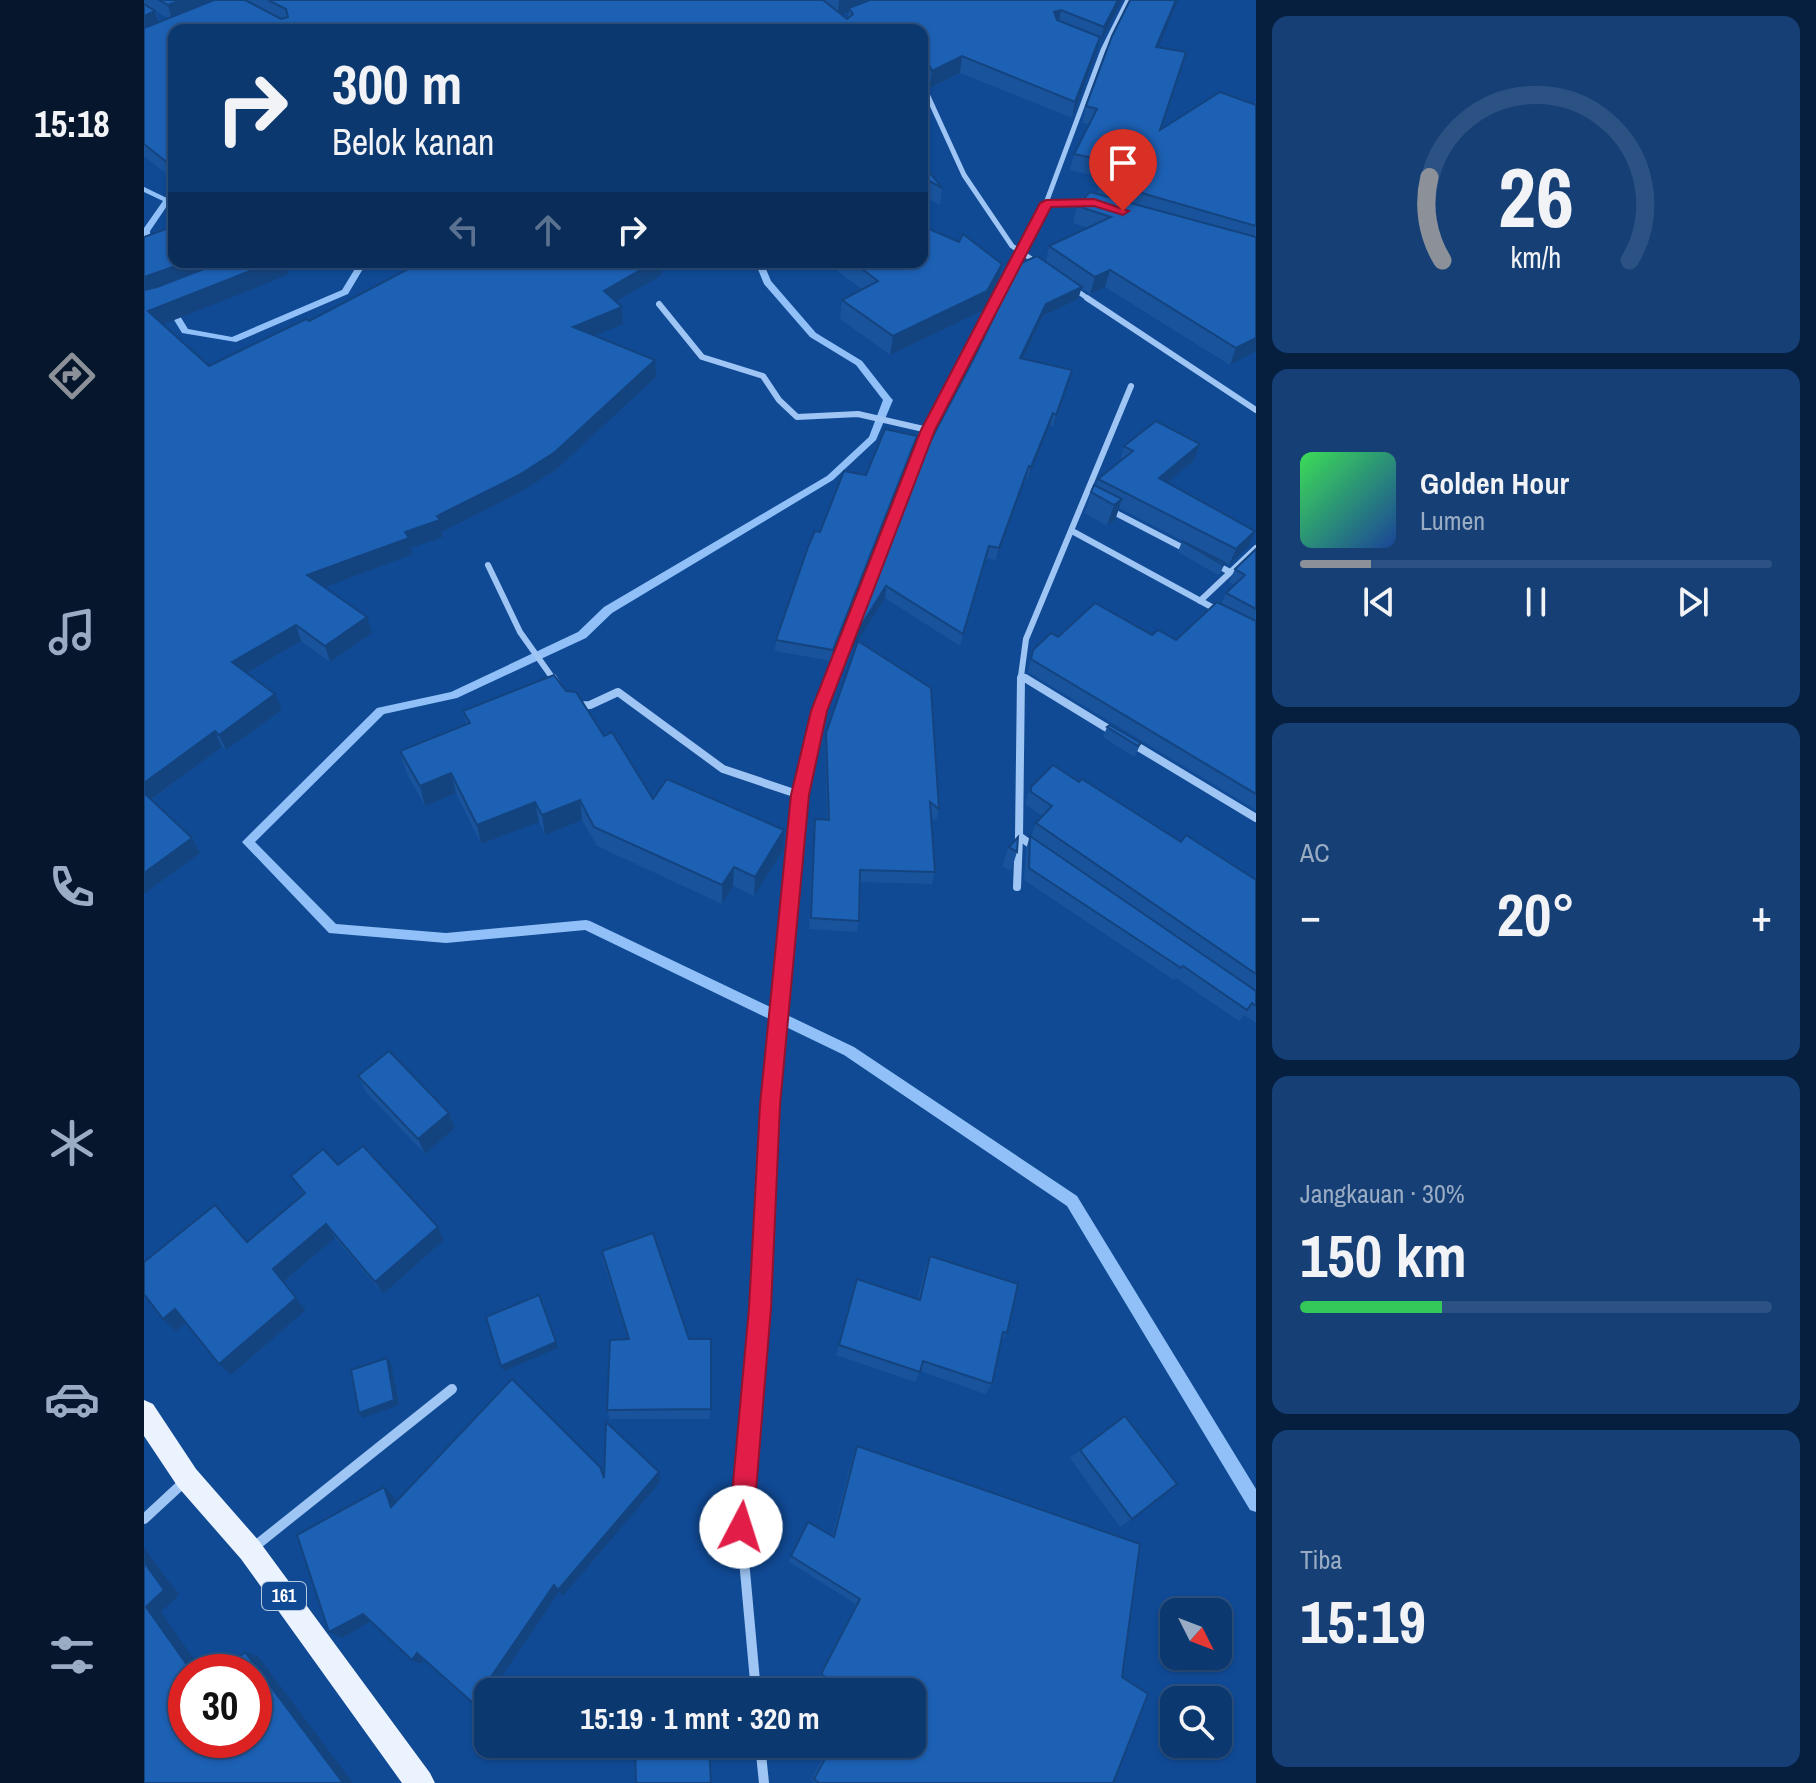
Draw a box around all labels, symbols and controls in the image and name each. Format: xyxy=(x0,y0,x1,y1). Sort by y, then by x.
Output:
text: 300 m xyxy=(332,46,462,121)
icon: right xyxy=(200,56,304,160)
text: 15:18 xyxy=(34,100,110,148)
text: Belok kanan xyxy=(332,118,494,166)
pin xyxy=(1089,129,1157,211)
text: 26 xyxy=(1498,140,1574,252)
icon: arrive xyxy=(1101,141,1145,185)
icon: left xyxy=(442,208,486,252)
icon: ahead xyxy=(526,208,570,252)
icon: right xyxy=(610,208,654,252)
text: km/h xyxy=(1511,238,1561,277)
icon: directions xyxy=(44,348,100,404)
text: Golden Hour xyxy=(1420,463,1569,503)
text: Lumen xyxy=(1420,503,1485,538)
icon: previous xyxy=(1357,580,1401,624)
icon: pause xyxy=(1514,580,1558,624)
icon: next xyxy=(1671,580,1715,624)
icon: music xyxy=(44,604,100,660)
text: AC xyxy=(1300,835,1330,870)
icon: phone xyxy=(44,859,100,915)
text: 20° xyxy=(1497,874,1575,955)
text: − xyxy=(1300,885,1321,945)
text: + xyxy=(1751,885,1772,945)
icon: climate xyxy=(44,1115,100,1171)
text: Jangkauan · 30% xyxy=(1300,1176,1465,1211)
text: 150 km xyxy=(1300,1215,1467,1296)
icon: car xyxy=(44,1371,100,1427)
position arrow xyxy=(699,1485,783,1569)
text: Tiba xyxy=(1300,1542,1342,1577)
text: 15:19 xyxy=(1300,1581,1426,1662)
road number: 161 xyxy=(262,1582,306,1610)
north arrow xyxy=(1160,1598,1232,1670)
map controls xyxy=(1160,1598,1232,1758)
icon: filters xyxy=(44,1627,100,1683)
speed limit sign: 30 xyxy=(168,1654,272,1758)
button: search xyxy=(1160,1686,1232,1758)
text: 15:19 · 1 mnt · 320 m xyxy=(580,1698,820,1738)

